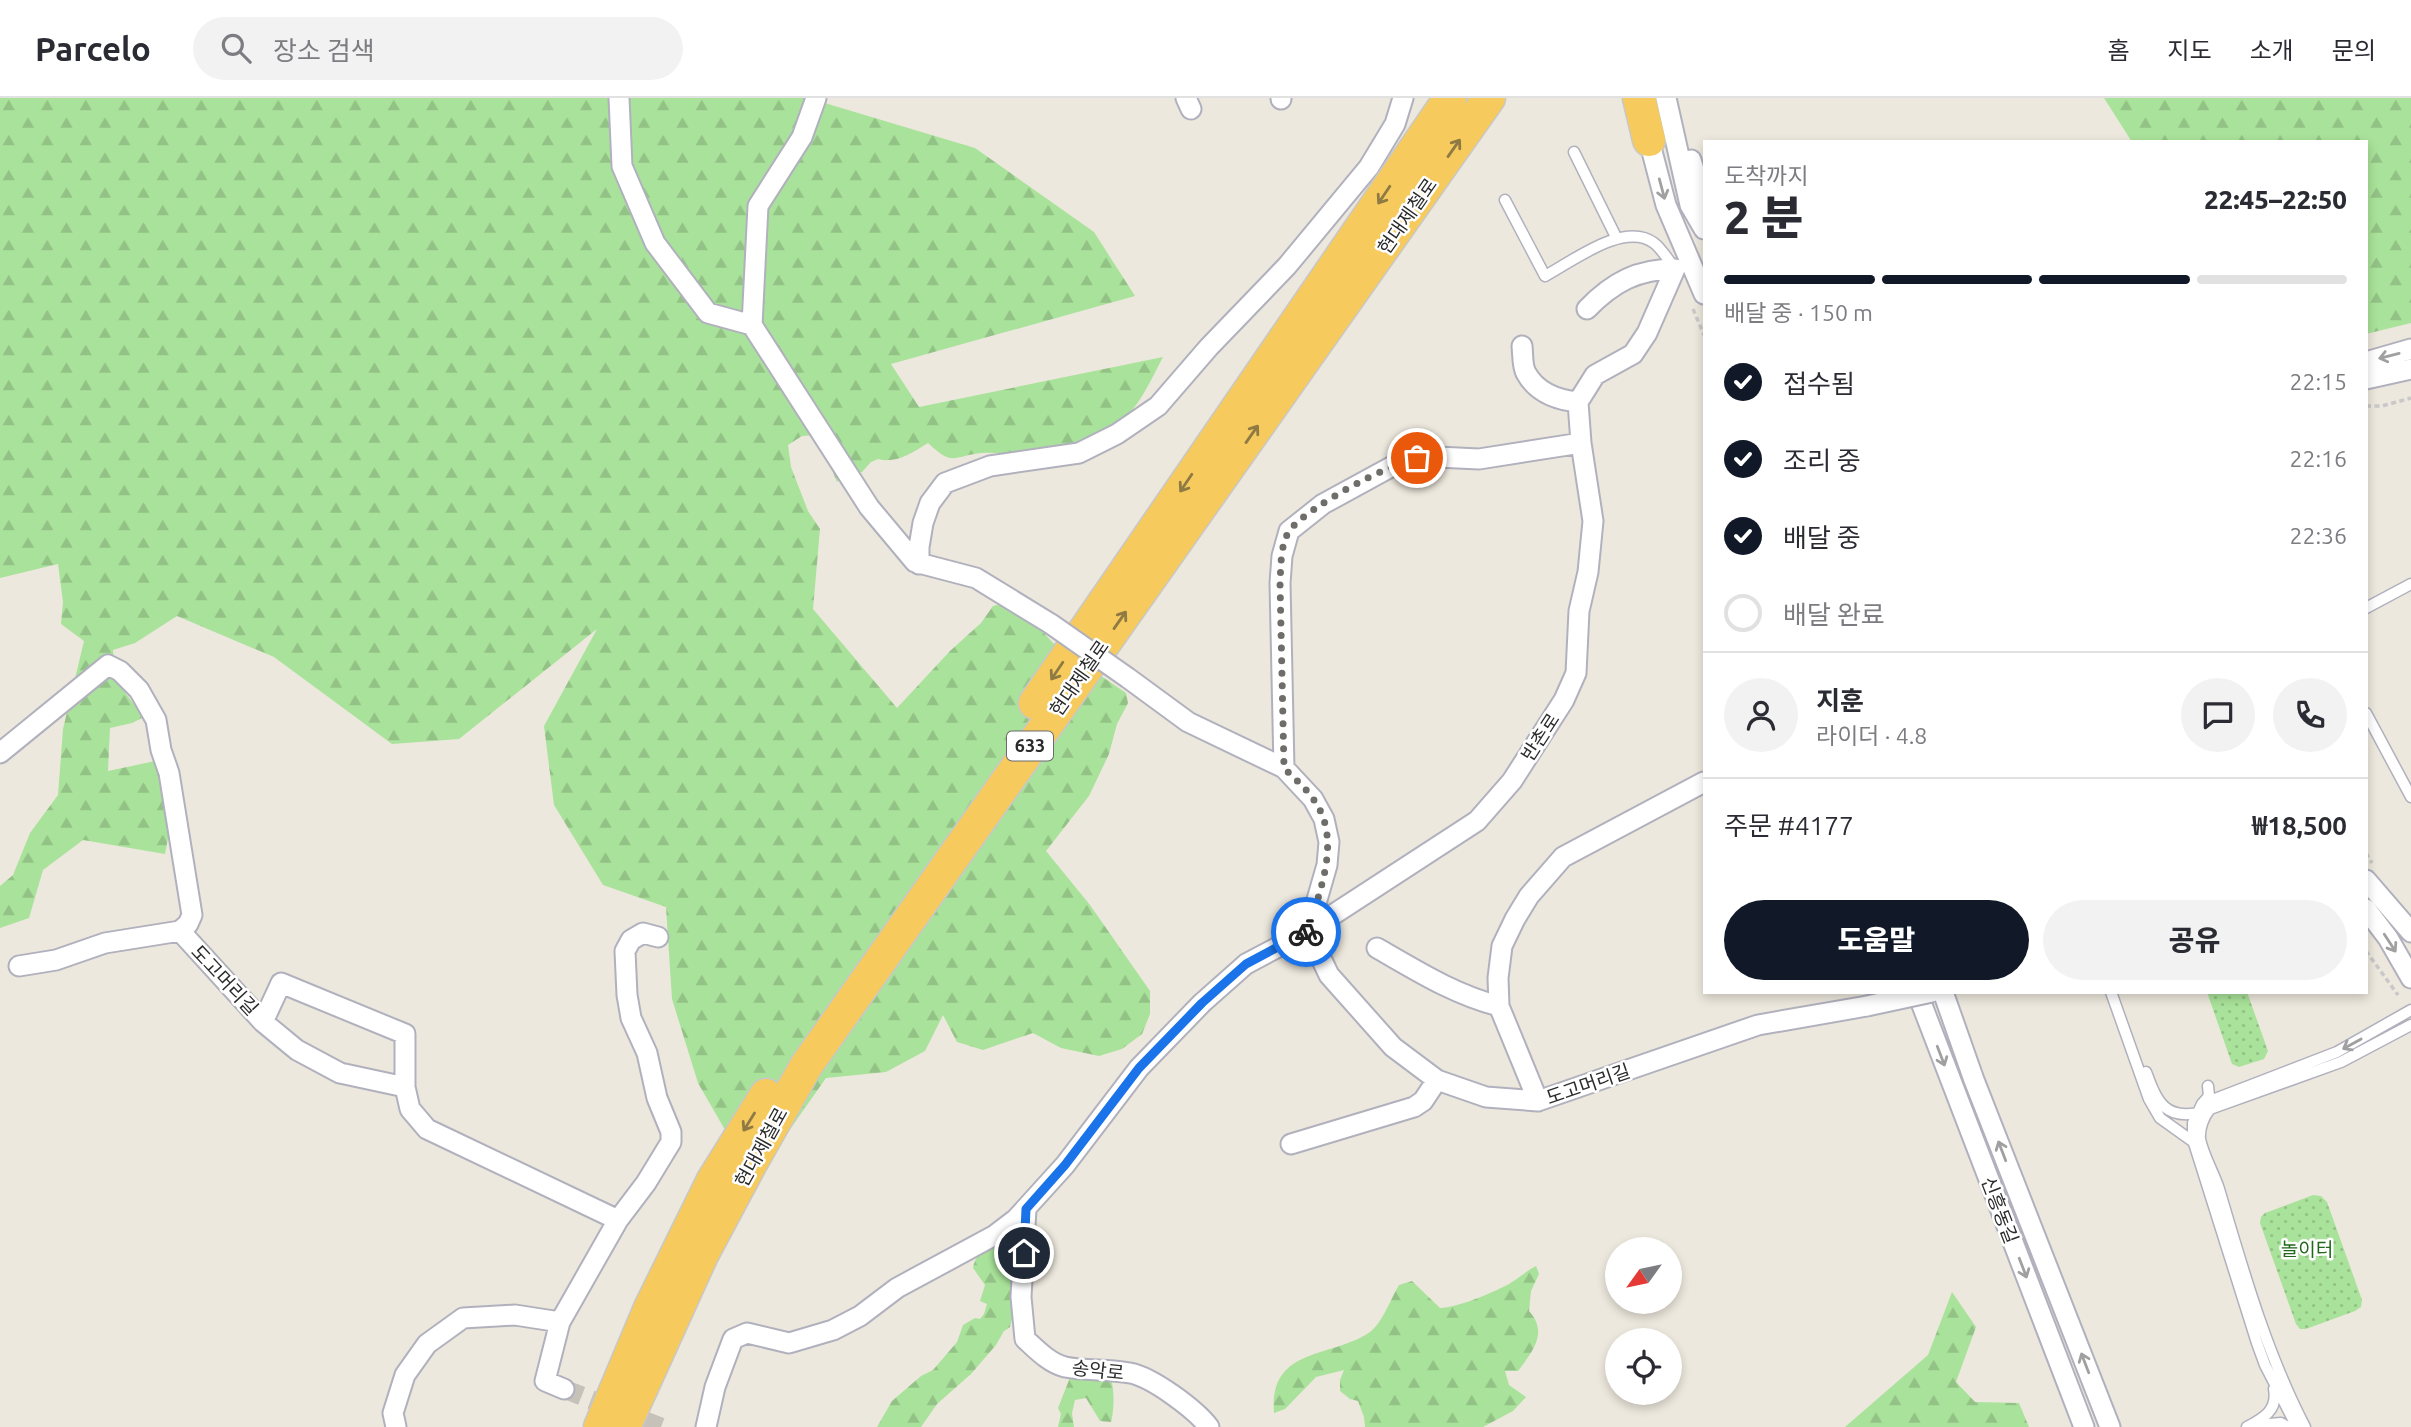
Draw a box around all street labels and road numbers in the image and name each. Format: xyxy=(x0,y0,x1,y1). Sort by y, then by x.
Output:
street label: 현대제철로 xyxy=(1373,174,1441,258)
street label: 현대제철로 xyxy=(1045,636,1113,720)
street label: 반촌로 xyxy=(1516,709,1564,765)
road number: 633 xyxy=(1007,732,1053,760)
street label: 도고머리길 xyxy=(187,941,263,1019)
street label: 도고머리길 xyxy=(1543,1059,1633,1109)
street label: 현대제철로 xyxy=(730,1103,792,1191)
street label: 신흥동길 xyxy=(1977,1173,2023,1247)
street label: 송악로 xyxy=(1071,1356,1125,1384)

